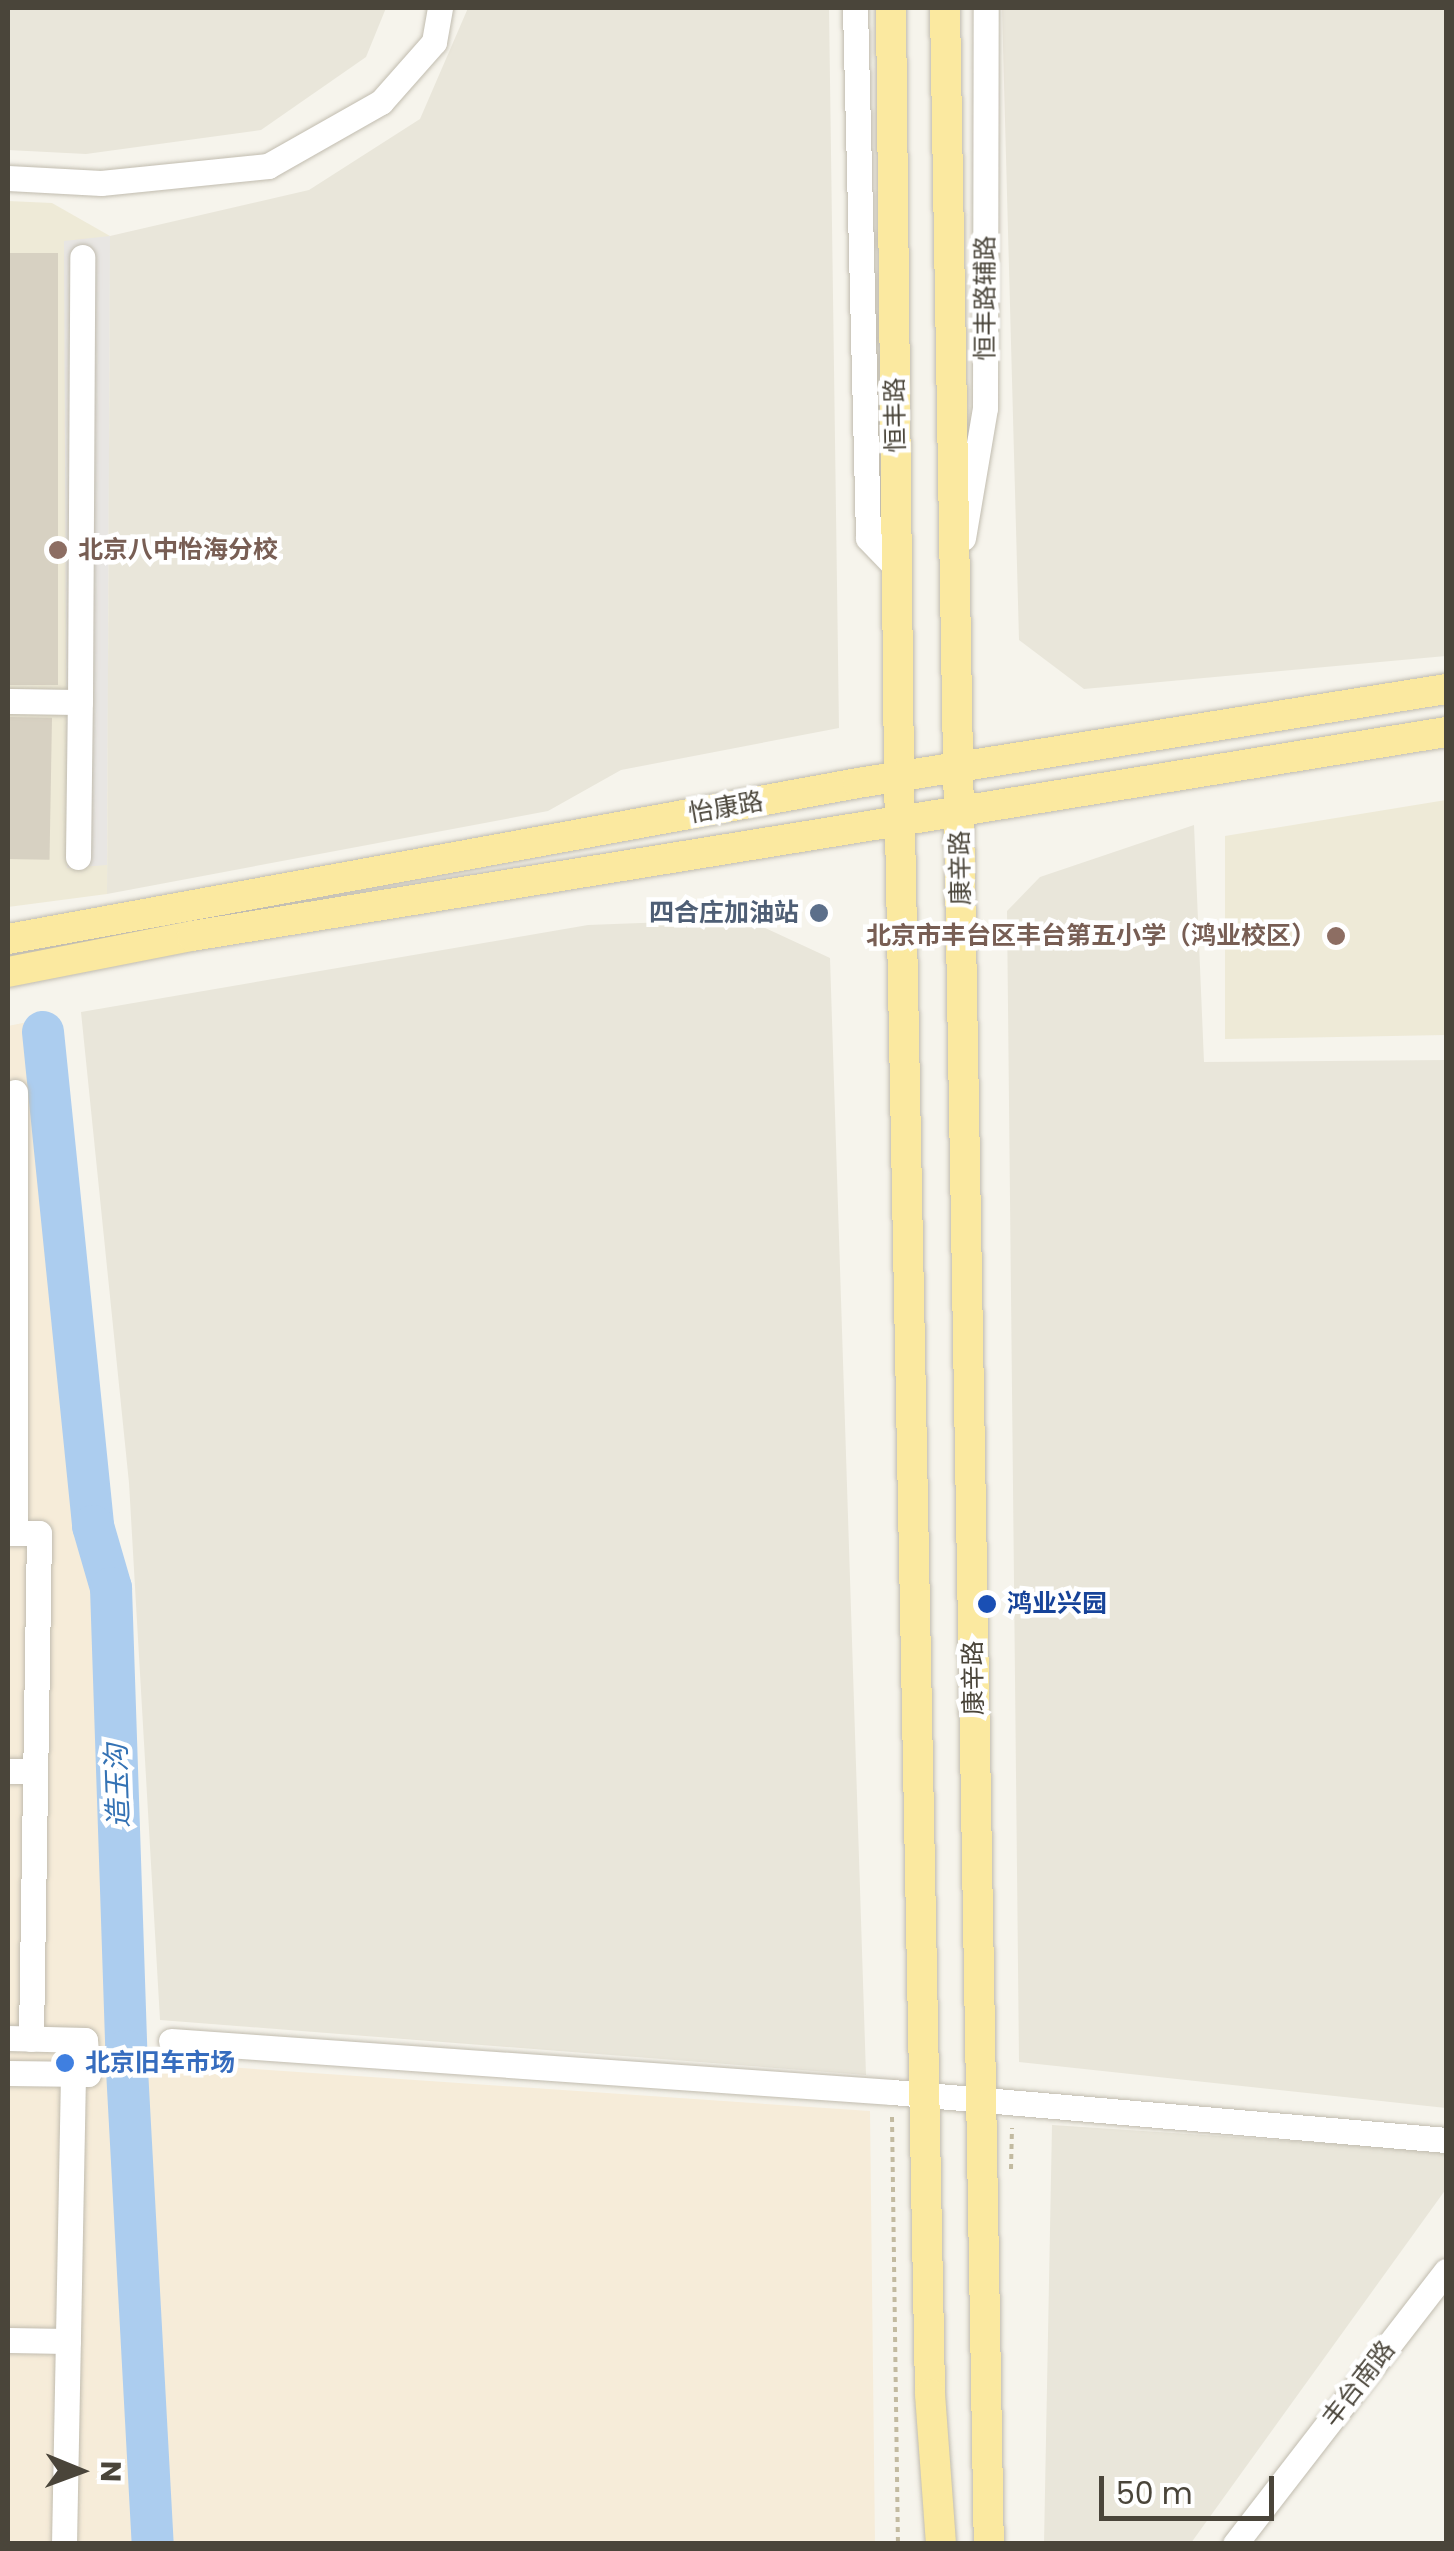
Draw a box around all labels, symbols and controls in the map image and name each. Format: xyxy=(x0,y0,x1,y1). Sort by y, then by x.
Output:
street label: 恒丰路辅路 xyxy=(971,236,1001,360)
street label: 恒丰路 xyxy=(880,377,912,453)
place label: 北京八中怡海分校 xyxy=(78,535,278,565)
marker: 北京八中怡海分校 xyxy=(47,539,69,561)
street label: 怡康路 xyxy=(686,787,766,829)
street label: 康辛路 xyxy=(945,830,977,906)
place label: 四合庄加油站 xyxy=(649,898,799,928)
marker: 四合庄加油站 xyxy=(808,902,830,924)
place label: 北京市丰台区丰台第五小学（鸿业校区） xyxy=(866,921,1316,951)
marker: 北京市丰台区丰台第五小学（鸿业校区） xyxy=(1325,925,1347,947)
place label: 鸿业兴园 xyxy=(1007,1589,1107,1619)
marker: 鸿业兴园 xyxy=(976,1593,998,1615)
street label: 康辛路 xyxy=(958,1640,990,1716)
water label: 造玉沟 xyxy=(100,1743,136,1829)
place label: 北京旧车市场 xyxy=(85,2048,235,2078)
marker: 北京旧车市场 xyxy=(54,2052,76,2074)
street label: 丰台南路 xyxy=(1316,2335,1402,2433)
north arrow xyxy=(30,2421,130,2521)
scale bar xyxy=(1104,2456,1279,2518)
text: N xyxy=(91,2461,130,2482)
text: 50 m xyxy=(1116,2472,1193,2515)

